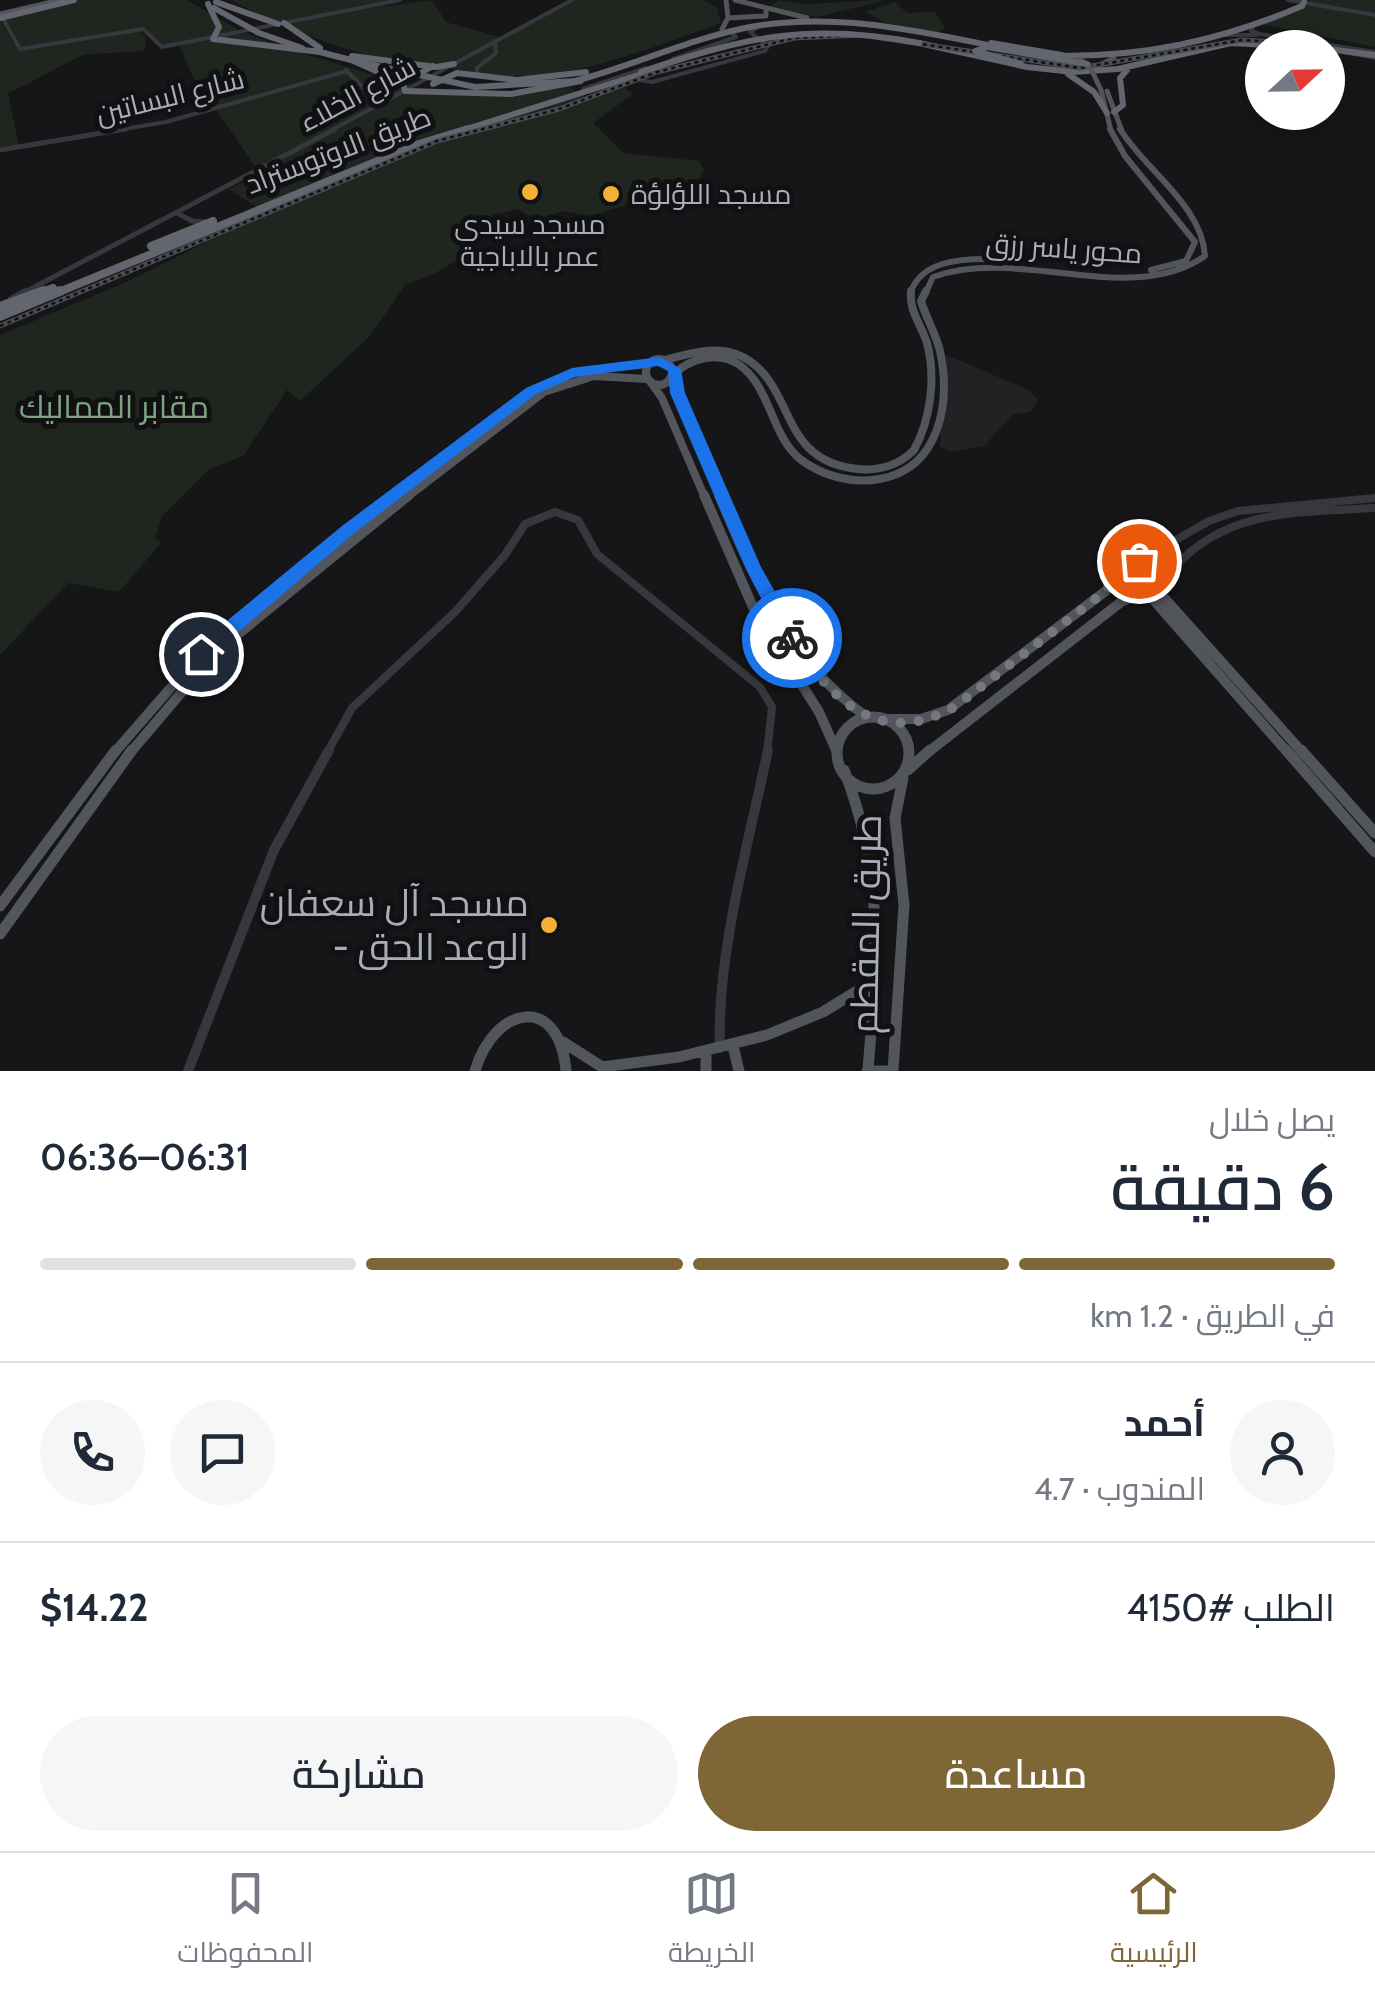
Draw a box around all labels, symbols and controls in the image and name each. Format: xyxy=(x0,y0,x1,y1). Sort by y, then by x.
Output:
north arrow xyxy=(1245,30,1345,130)
map controls xyxy=(1245,30,1345,130)
street label: شارع الخلاء xyxy=(293,49,422,141)
street label: شارع البساتين xyxy=(92,61,248,133)
street label: طريق الاوتوستراد xyxy=(241,99,435,201)
place label: مسجد اللؤلؤة xyxy=(631,177,791,211)
marker: مسجد سيدى عمر بالاباجية xyxy=(519,181,541,203)
marker: مسجد اللؤلؤة xyxy=(600,183,622,205)
place label: مسجد سيدى عمر بالاباجية xyxy=(454,207,606,273)
street label: محور ياسر رزق xyxy=(985,226,1143,270)
park label: مقابر المماليك xyxy=(19,387,209,426)
pin xyxy=(1097,519,1182,604)
icon: bag xyxy=(1112,534,1167,589)
courier xyxy=(742,588,842,688)
icon: bike xyxy=(765,611,820,666)
pin xyxy=(159,612,244,697)
icon: home xyxy=(174,627,229,682)
street label: طريق المقطم xyxy=(840,814,894,1034)
place label: مسجد آل سعفان - الوعد الحق xyxy=(260,879,529,970)
marker: مسجد آل سعفان - الوعد الحق xyxy=(538,914,560,936)
text: يصل خلال xyxy=(1209,1100,1335,1139)
text: 06:31–06:36 xyxy=(40,1133,250,1180)
text: 6 دقيقة xyxy=(1111,1147,1335,1226)
text: في الطريق · 1.2 km xyxy=(1090,1296,1335,1335)
text: أحمد xyxy=(1124,1399,1205,1446)
button: phone xyxy=(40,1400,145,1505)
button: chat xyxy=(170,1400,275,1505)
button: person xyxy=(1230,1400,1335,1505)
text: المندوب · 4.7 xyxy=(1034,1469,1205,1508)
text: $14.22 xyxy=(40,1584,148,1631)
text: الطلب #4150 xyxy=(1126,1584,1335,1631)
button: مشاركة xyxy=(40,1716,678,1831)
button: مساعدة xyxy=(698,1716,1335,1831)
tab: المحفوظات xyxy=(177,1866,314,1978)
tab: الخريطة xyxy=(668,1866,755,1978)
tab: الرئيسية xyxy=(1110,1866,1198,1978)

